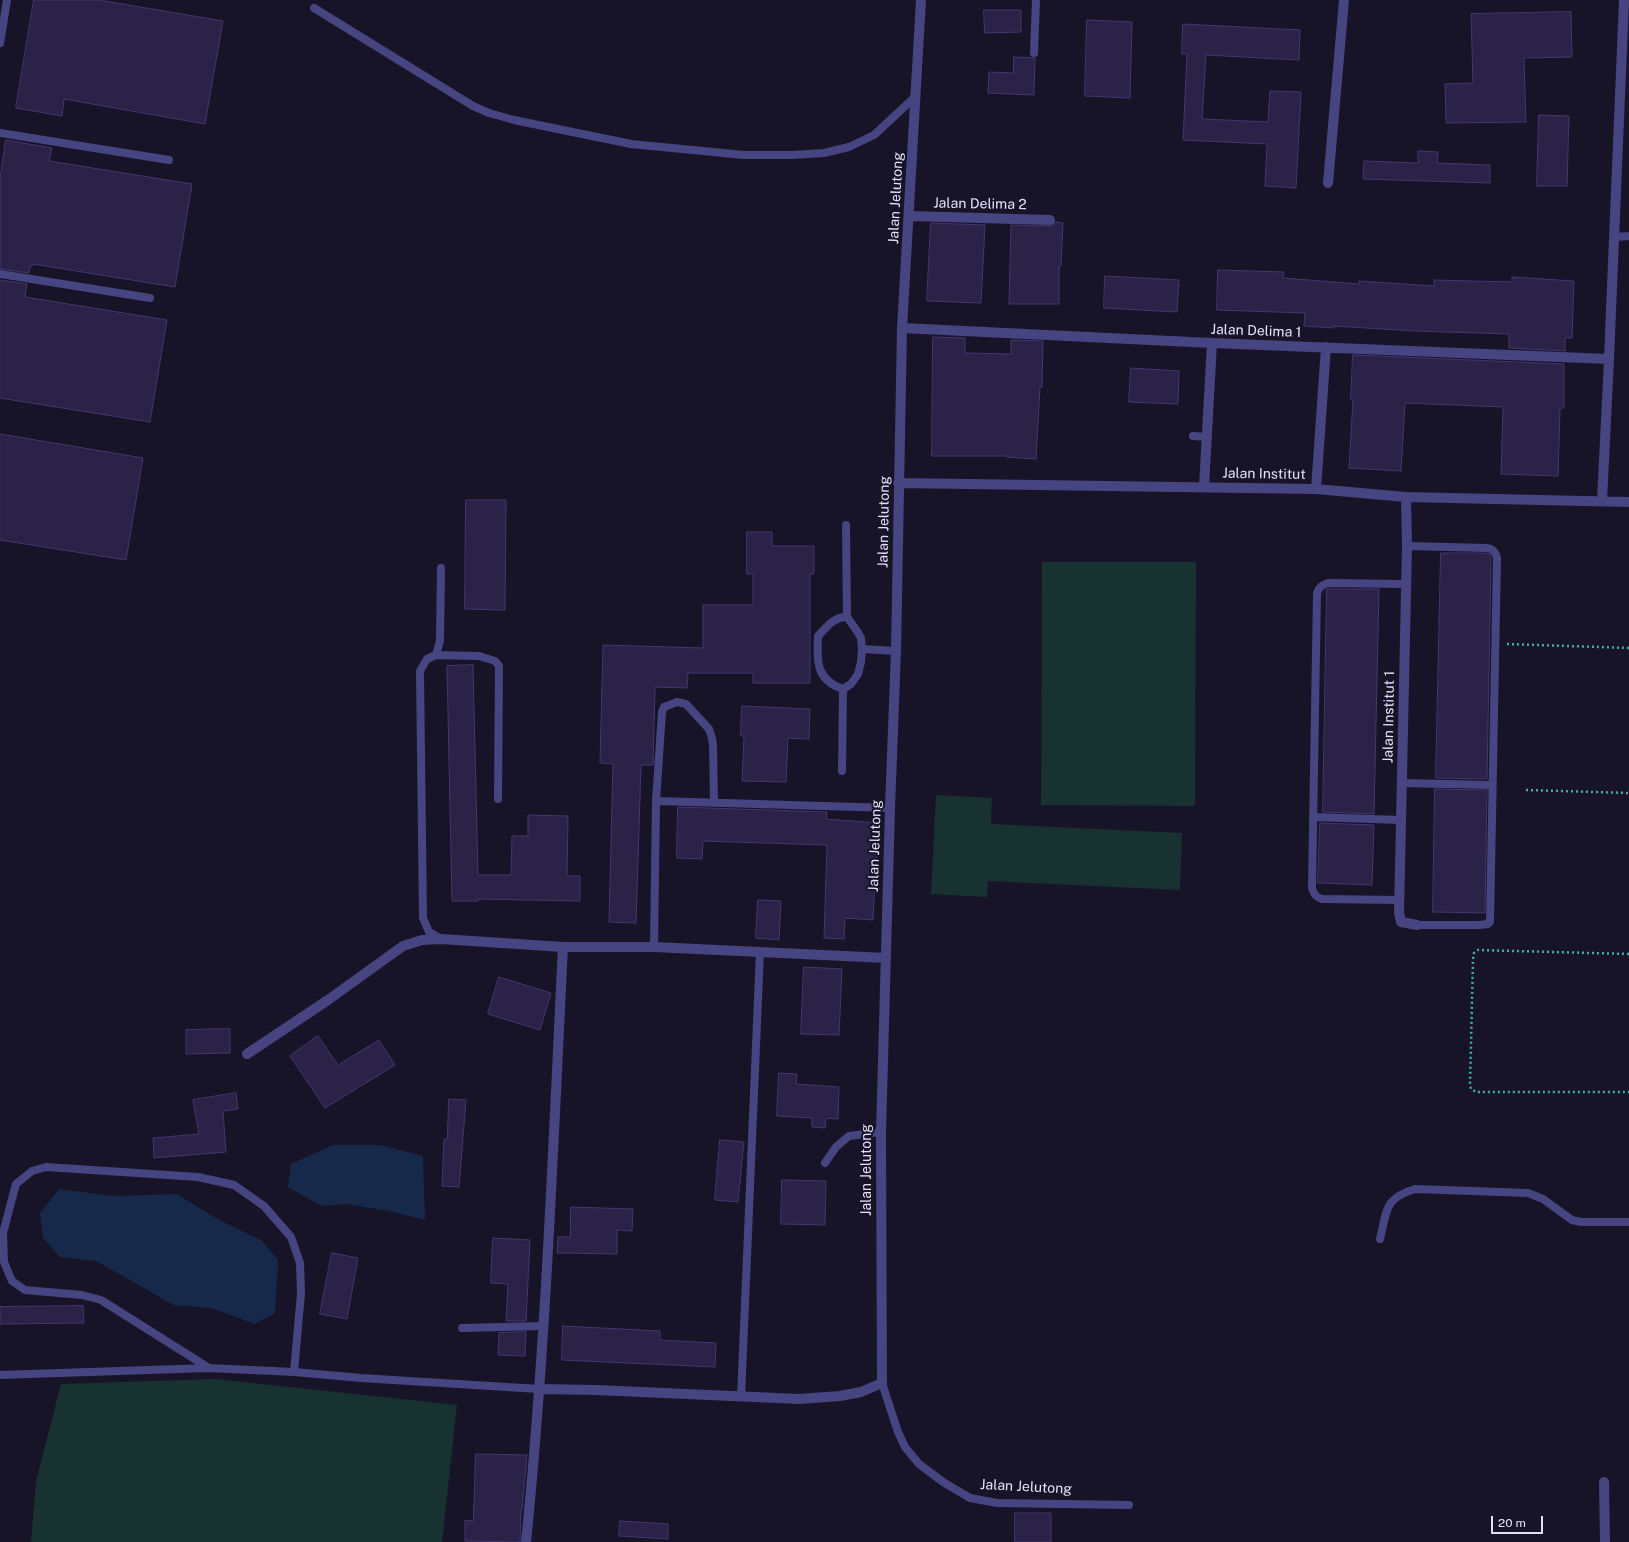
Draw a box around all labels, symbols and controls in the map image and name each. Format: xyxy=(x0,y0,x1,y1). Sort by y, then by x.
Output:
street label: Jalan Jelutong xyxy=(885,152,907,244)
street label: Jalan Delima 2 xyxy=(933,195,1027,213)
street label: Jalan Delima 1 xyxy=(1210,321,1302,341)
street label: Jalan Institut xyxy=(1222,465,1306,483)
street label: Jalan Jelutong xyxy=(875,476,893,568)
street label: Jalan Institut 1 xyxy=(1380,671,1398,763)
street label: Jalan Jelutong xyxy=(865,800,885,892)
street label: Jalan Jelutong xyxy=(859,1124,875,1216)
street label: Jalan Jelutong xyxy=(980,1476,1072,1498)
scale bar xyxy=(1493,1508,1545,1534)
text: 20 m xyxy=(1498,1516,1526,1530)

